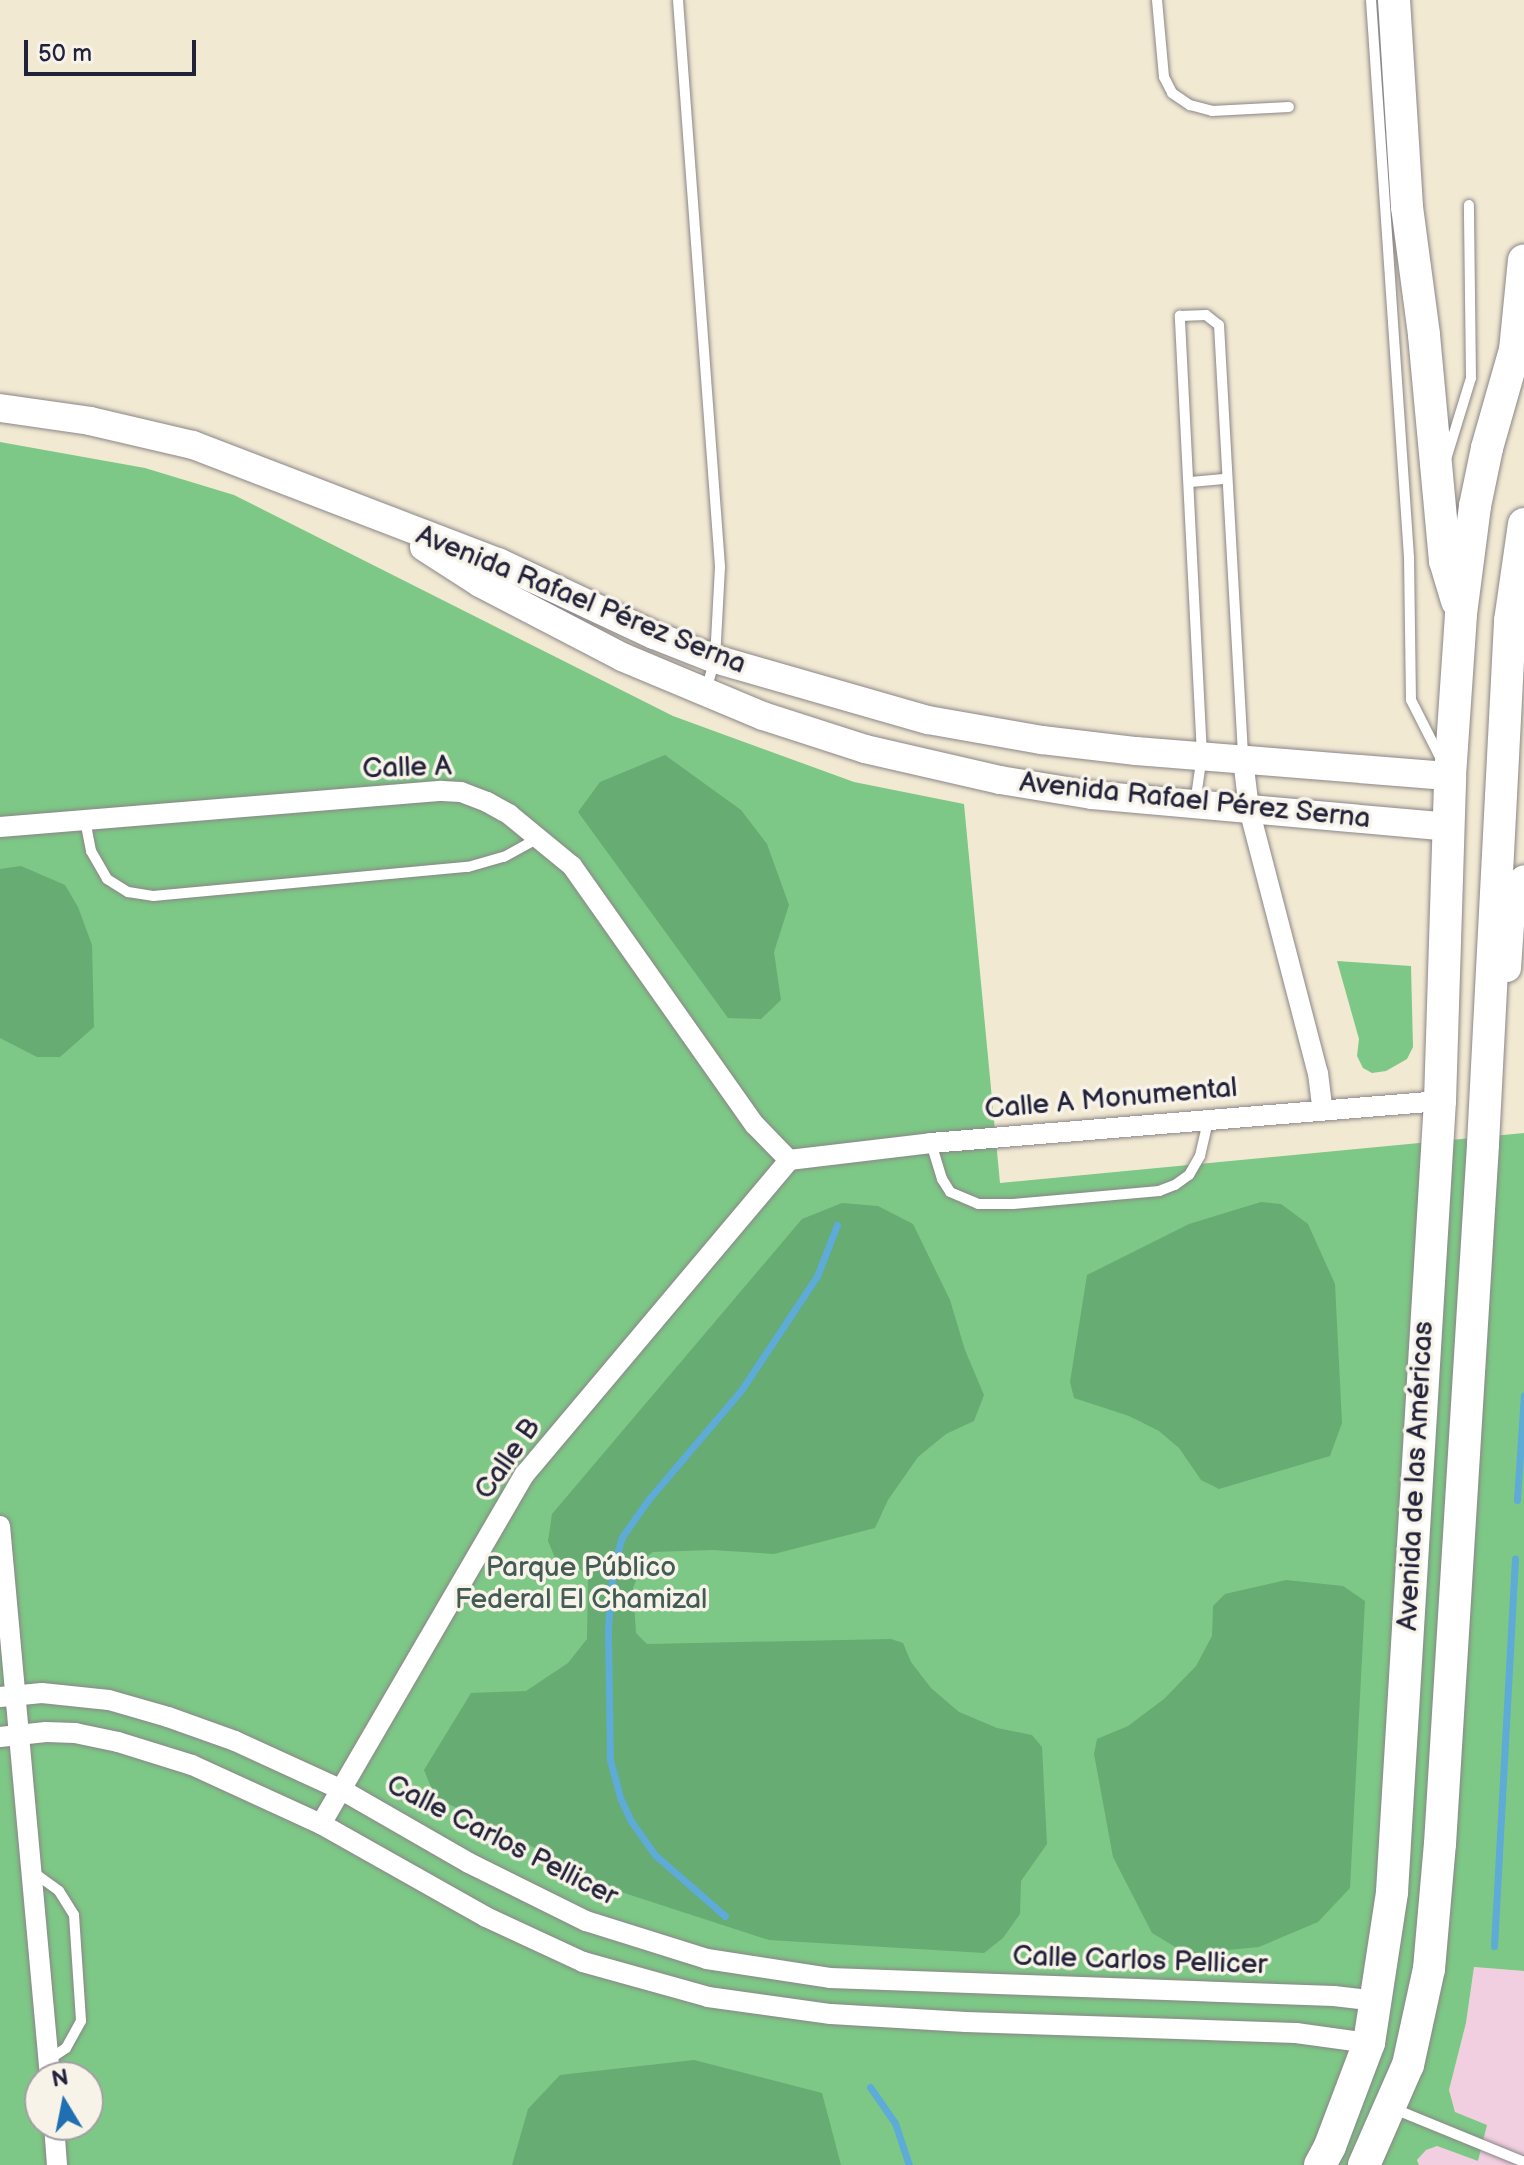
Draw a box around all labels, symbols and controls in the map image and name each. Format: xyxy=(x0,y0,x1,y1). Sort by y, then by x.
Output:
scale bar xyxy=(28,24,200,74)
text: 50 m xyxy=(38,39,92,68)
street label: Avenida Rafael Pérez Serna xyxy=(411,518,751,682)
street label: Calle A xyxy=(362,750,452,786)
street label: Avenida Rafael Pérez Serna xyxy=(1018,766,1372,836)
street label: Calle A Monumental xyxy=(983,1071,1239,1127)
street label: Avenida de las Américas xyxy=(1391,1320,1441,1632)
street label: Calle B xyxy=(468,1412,548,1506)
park label: Parque Público Federal El Chamizal xyxy=(455,1551,707,1617)
street label: Calle Carlos Pellicer xyxy=(381,1768,623,1914)
street label: Calle Carlos Pellicer xyxy=(1012,1940,1268,1982)
north arrow xyxy=(24,2061,104,2141)
text: N xyxy=(50,2064,71,2094)

